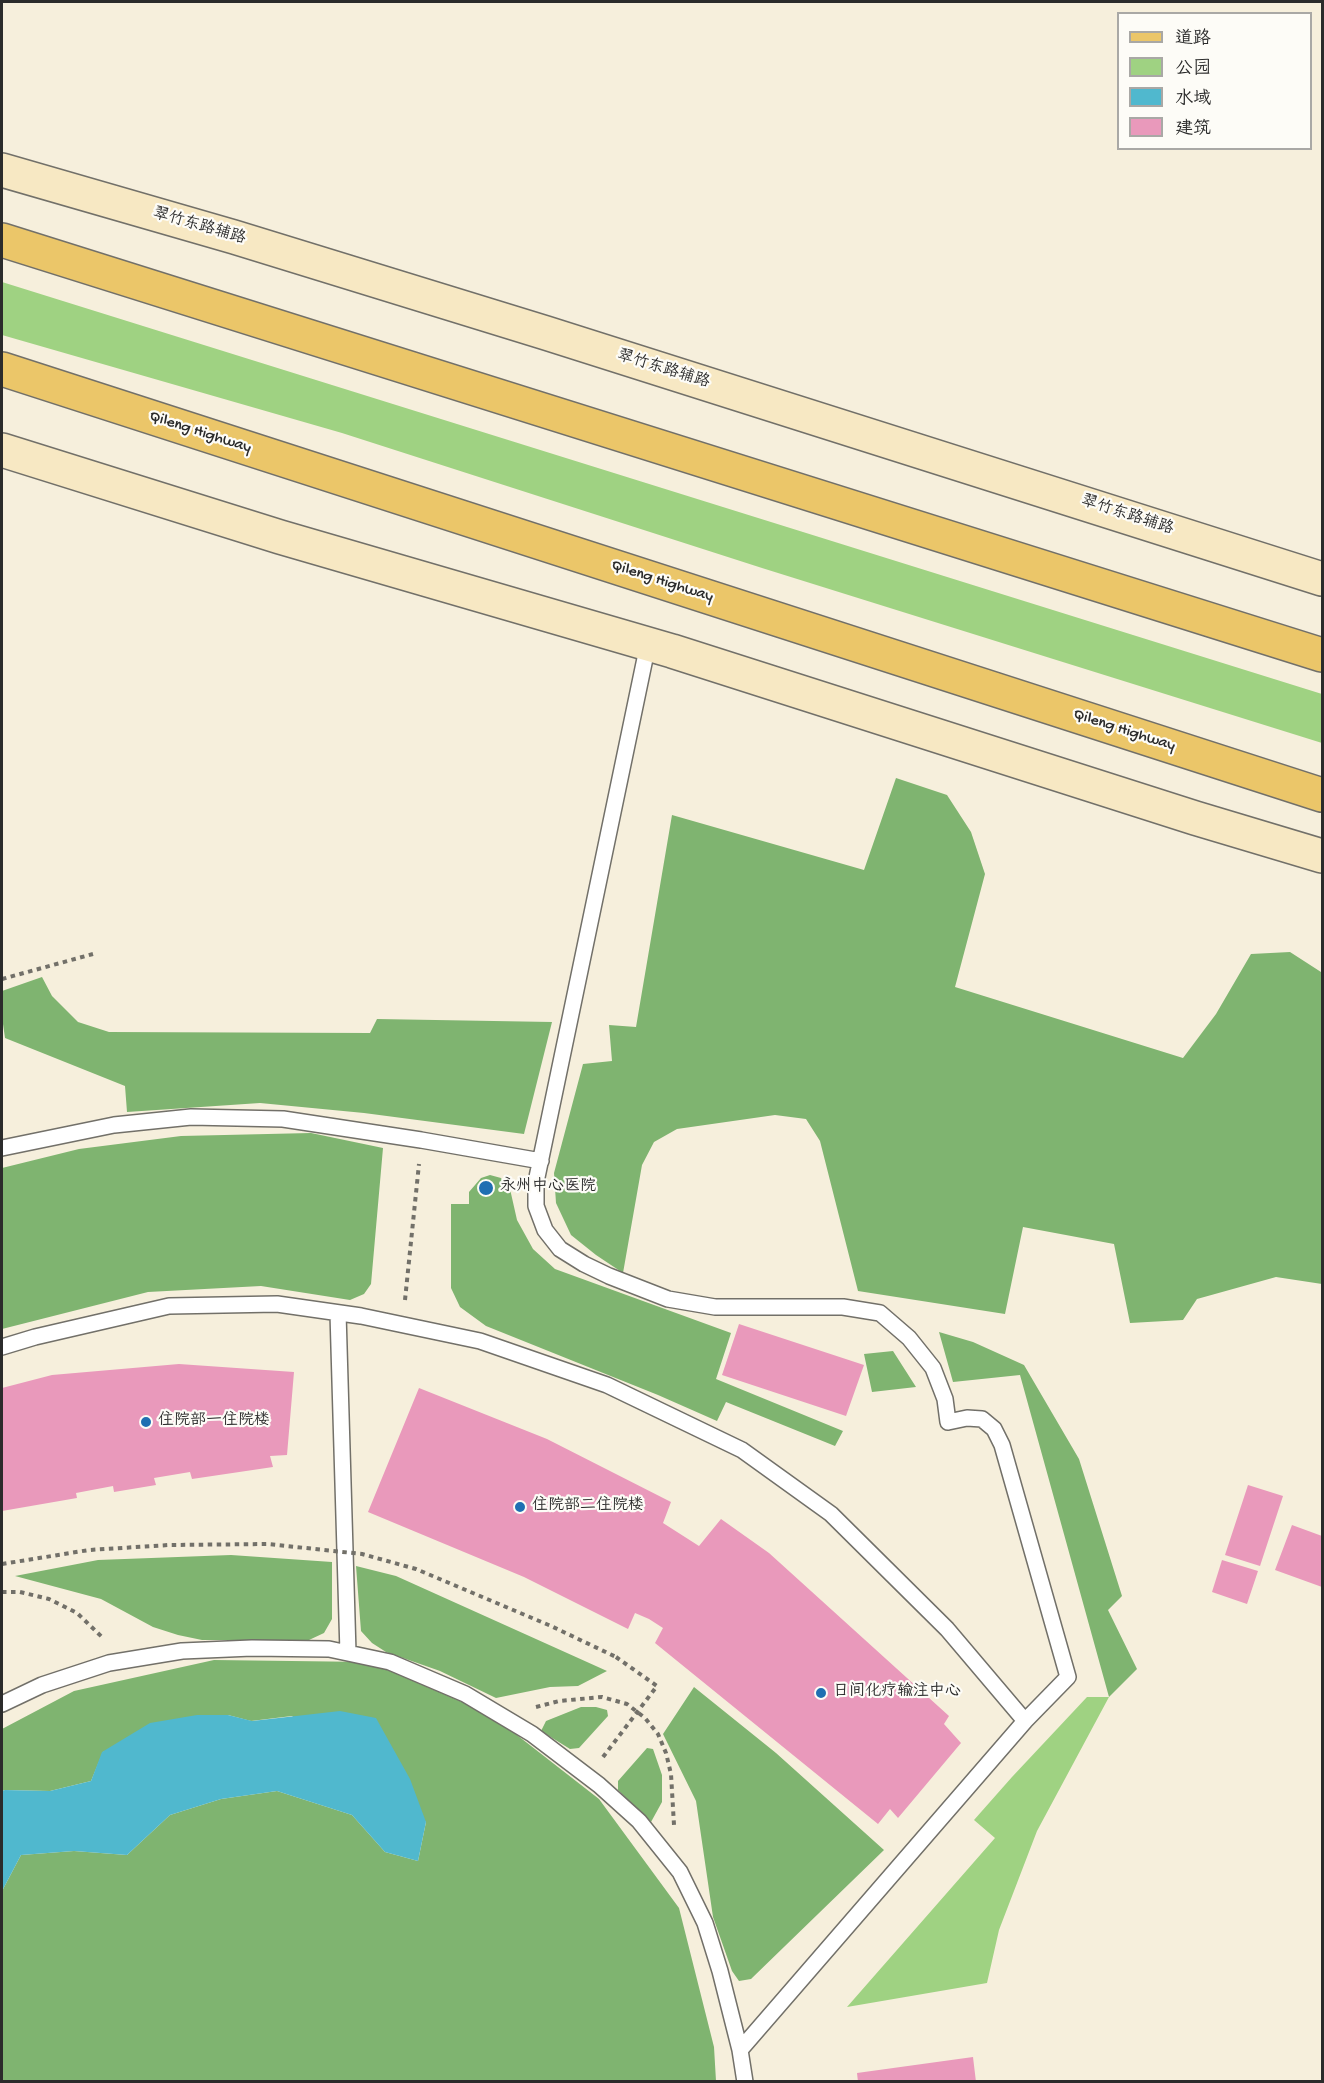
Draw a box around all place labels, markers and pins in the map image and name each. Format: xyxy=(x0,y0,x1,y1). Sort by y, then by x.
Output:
place label: 永州中心医院 xyxy=(500,1178,596,1198)
marker: 永州中心医院 xyxy=(477,1179,495,1197)
place label: 住院部一住院楼 xyxy=(158,1412,270,1432)
marker: 住院部一住院楼 xyxy=(139,1415,153,1429)
place label: 住院部二住院楼 xyxy=(532,1497,644,1517)
marker: 住院部二住院楼 xyxy=(513,1500,527,1514)
place label: 日间化疗输注中心 xyxy=(833,1683,961,1703)
marker: 日间化疗输注中心 xyxy=(814,1686,828,1700)

